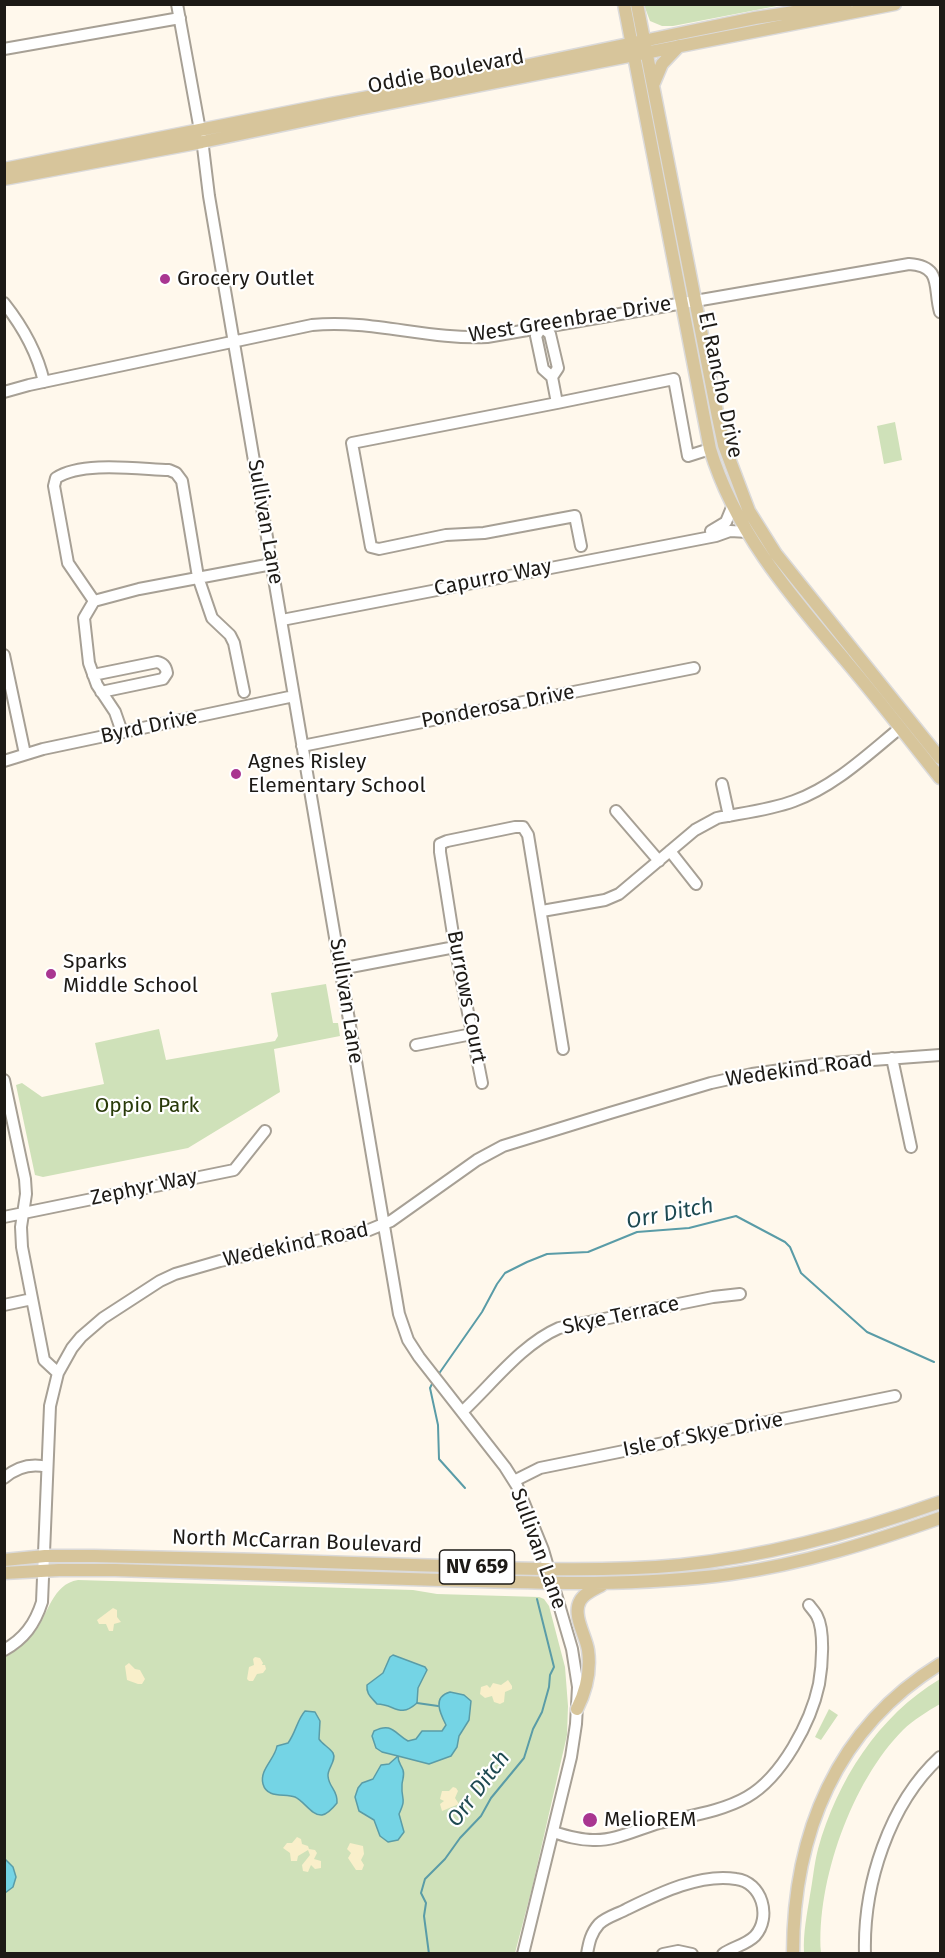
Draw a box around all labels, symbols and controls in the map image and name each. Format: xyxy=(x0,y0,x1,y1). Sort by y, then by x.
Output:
street label: Oddie Boulevard xyxy=(366,44,526,100)
place label: Grocery Outlet xyxy=(177,266,314,292)
marker: Grocery Outlet xyxy=(158,272,172,286)
street label: West Greenbrae Drive xyxy=(467,292,673,348)
street label: El Rancho Drive xyxy=(692,310,748,460)
street label: Sullivan Lane xyxy=(242,457,288,587)
street label: Capurro Way xyxy=(432,554,554,602)
street label: Ponderosa Drive xyxy=(419,680,577,734)
street label: Byrd Drive xyxy=(98,704,200,750)
place label: Agnes Risley Elementary School xyxy=(248,749,426,799)
marker: Agnes Risley Elementary School xyxy=(229,767,243,781)
street label: Burrows Court xyxy=(441,928,491,1066)
street label: Sullivan Lane xyxy=(324,937,368,1065)
place label: Sparks Middle School xyxy=(63,949,198,999)
marker: Sparks Middle School xyxy=(44,967,58,981)
street label: Wedekind Road xyxy=(724,1047,874,1093)
park label: Oppio Park xyxy=(95,1093,199,1119)
street label: Zephyr Way xyxy=(88,1164,200,1212)
water label: Orr Ditch xyxy=(624,1193,716,1235)
street label: Wedekind Road xyxy=(221,1217,371,1273)
street label: Skye Terrace xyxy=(560,1291,682,1341)
street label: Isle of Skye Drive xyxy=(621,1407,785,1463)
street label: Sullivan Lane xyxy=(505,1485,571,1613)
street label: North McCarran Boulevard xyxy=(171,1525,423,1559)
road number: NV 659 xyxy=(440,1550,514,1584)
water label: Orr Ditch xyxy=(442,1746,516,1832)
place label: MelioREM xyxy=(604,1807,696,1833)
marker: MelioREM xyxy=(581,1811,599,1829)

